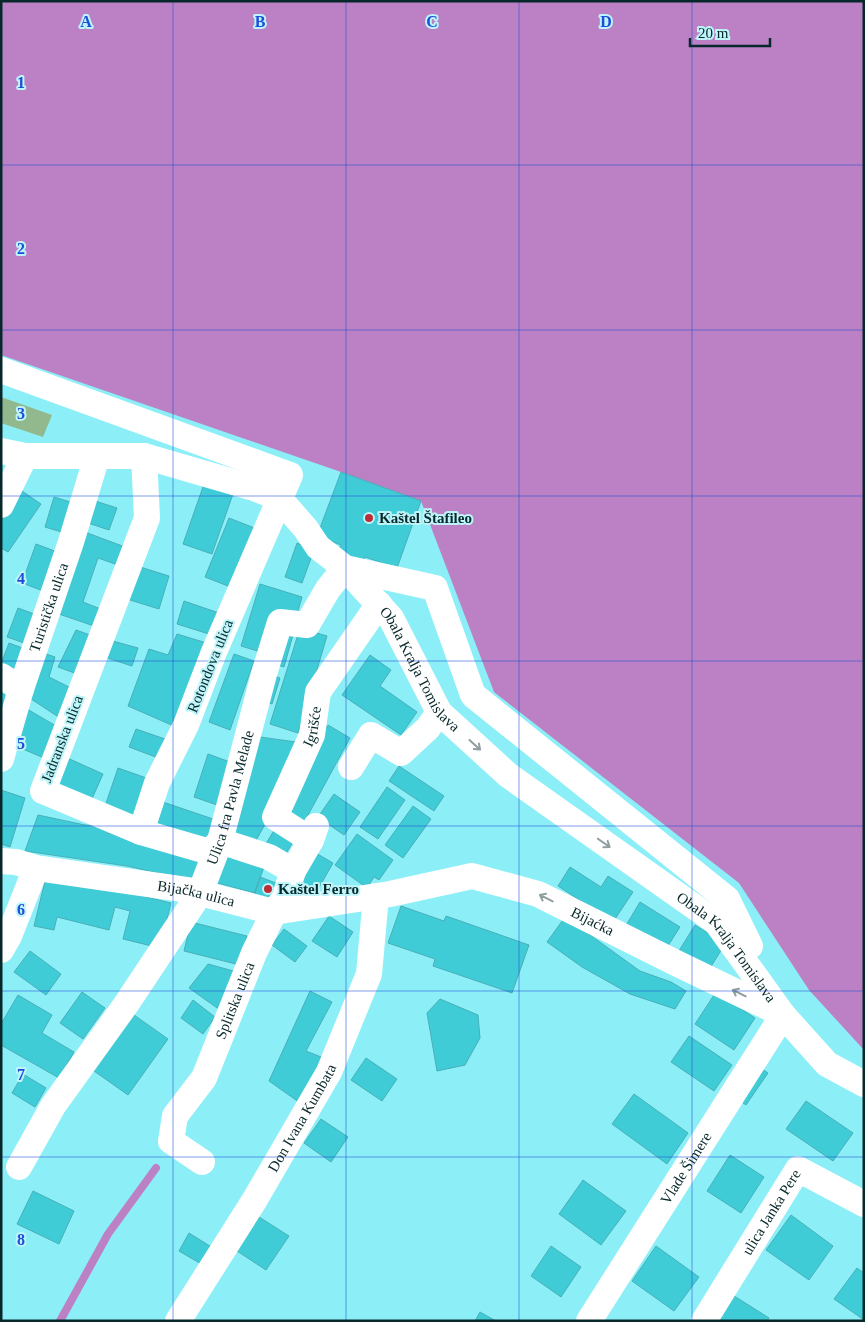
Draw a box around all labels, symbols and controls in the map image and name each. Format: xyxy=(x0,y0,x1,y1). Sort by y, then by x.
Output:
text: A xyxy=(80,13,92,30)
text: B xyxy=(255,13,266,30)
text: C xyxy=(426,13,438,30)
text: D xyxy=(600,13,612,30)
scale bar xyxy=(690,15,770,47)
text: 20 m xyxy=(698,25,729,41)
text: 1 xyxy=(17,74,25,91)
text: 2 xyxy=(17,240,25,257)
text: 3 xyxy=(17,405,25,422)
place label: Kaštel Štafileo xyxy=(379,510,472,526)
marker: Kaštel Štafileo xyxy=(363,512,375,524)
street label: Turistička ulica xyxy=(26,560,71,654)
text: 4 xyxy=(17,570,25,587)
street label: Obala Kralja Tomislava xyxy=(377,603,463,735)
street label: Rotondova ulica xyxy=(184,617,236,715)
street label: Jadranska ulica xyxy=(38,693,86,785)
street label: Igrišće xyxy=(300,705,324,749)
street label: Ulica fra Pavla Melade xyxy=(204,728,257,867)
text: 5 xyxy=(17,735,25,752)
one-way arrow xyxy=(468,739,481,751)
one-way arrow xyxy=(597,838,611,848)
street label: Bijačka ulica xyxy=(156,878,237,910)
place label: Kaštel Ferro xyxy=(278,881,359,897)
marker: Kaštel Ferro xyxy=(262,883,274,895)
street label: Obala Kralja Tomislava xyxy=(674,889,779,1006)
one-way arrow xyxy=(539,893,554,903)
text: 6 xyxy=(17,901,25,918)
street label: Bijaćka xyxy=(568,904,617,939)
street label: Splitska ulica xyxy=(212,960,258,1041)
one-way arrow xyxy=(732,988,747,998)
street label: Don Ivana Kumbata xyxy=(265,1062,339,1175)
text: 7 xyxy=(17,1066,25,1083)
street label: Vlade Šimere xyxy=(657,1129,715,1207)
street label: ulica Janka Pere xyxy=(739,1166,804,1258)
text: 8 xyxy=(17,1231,25,1248)

